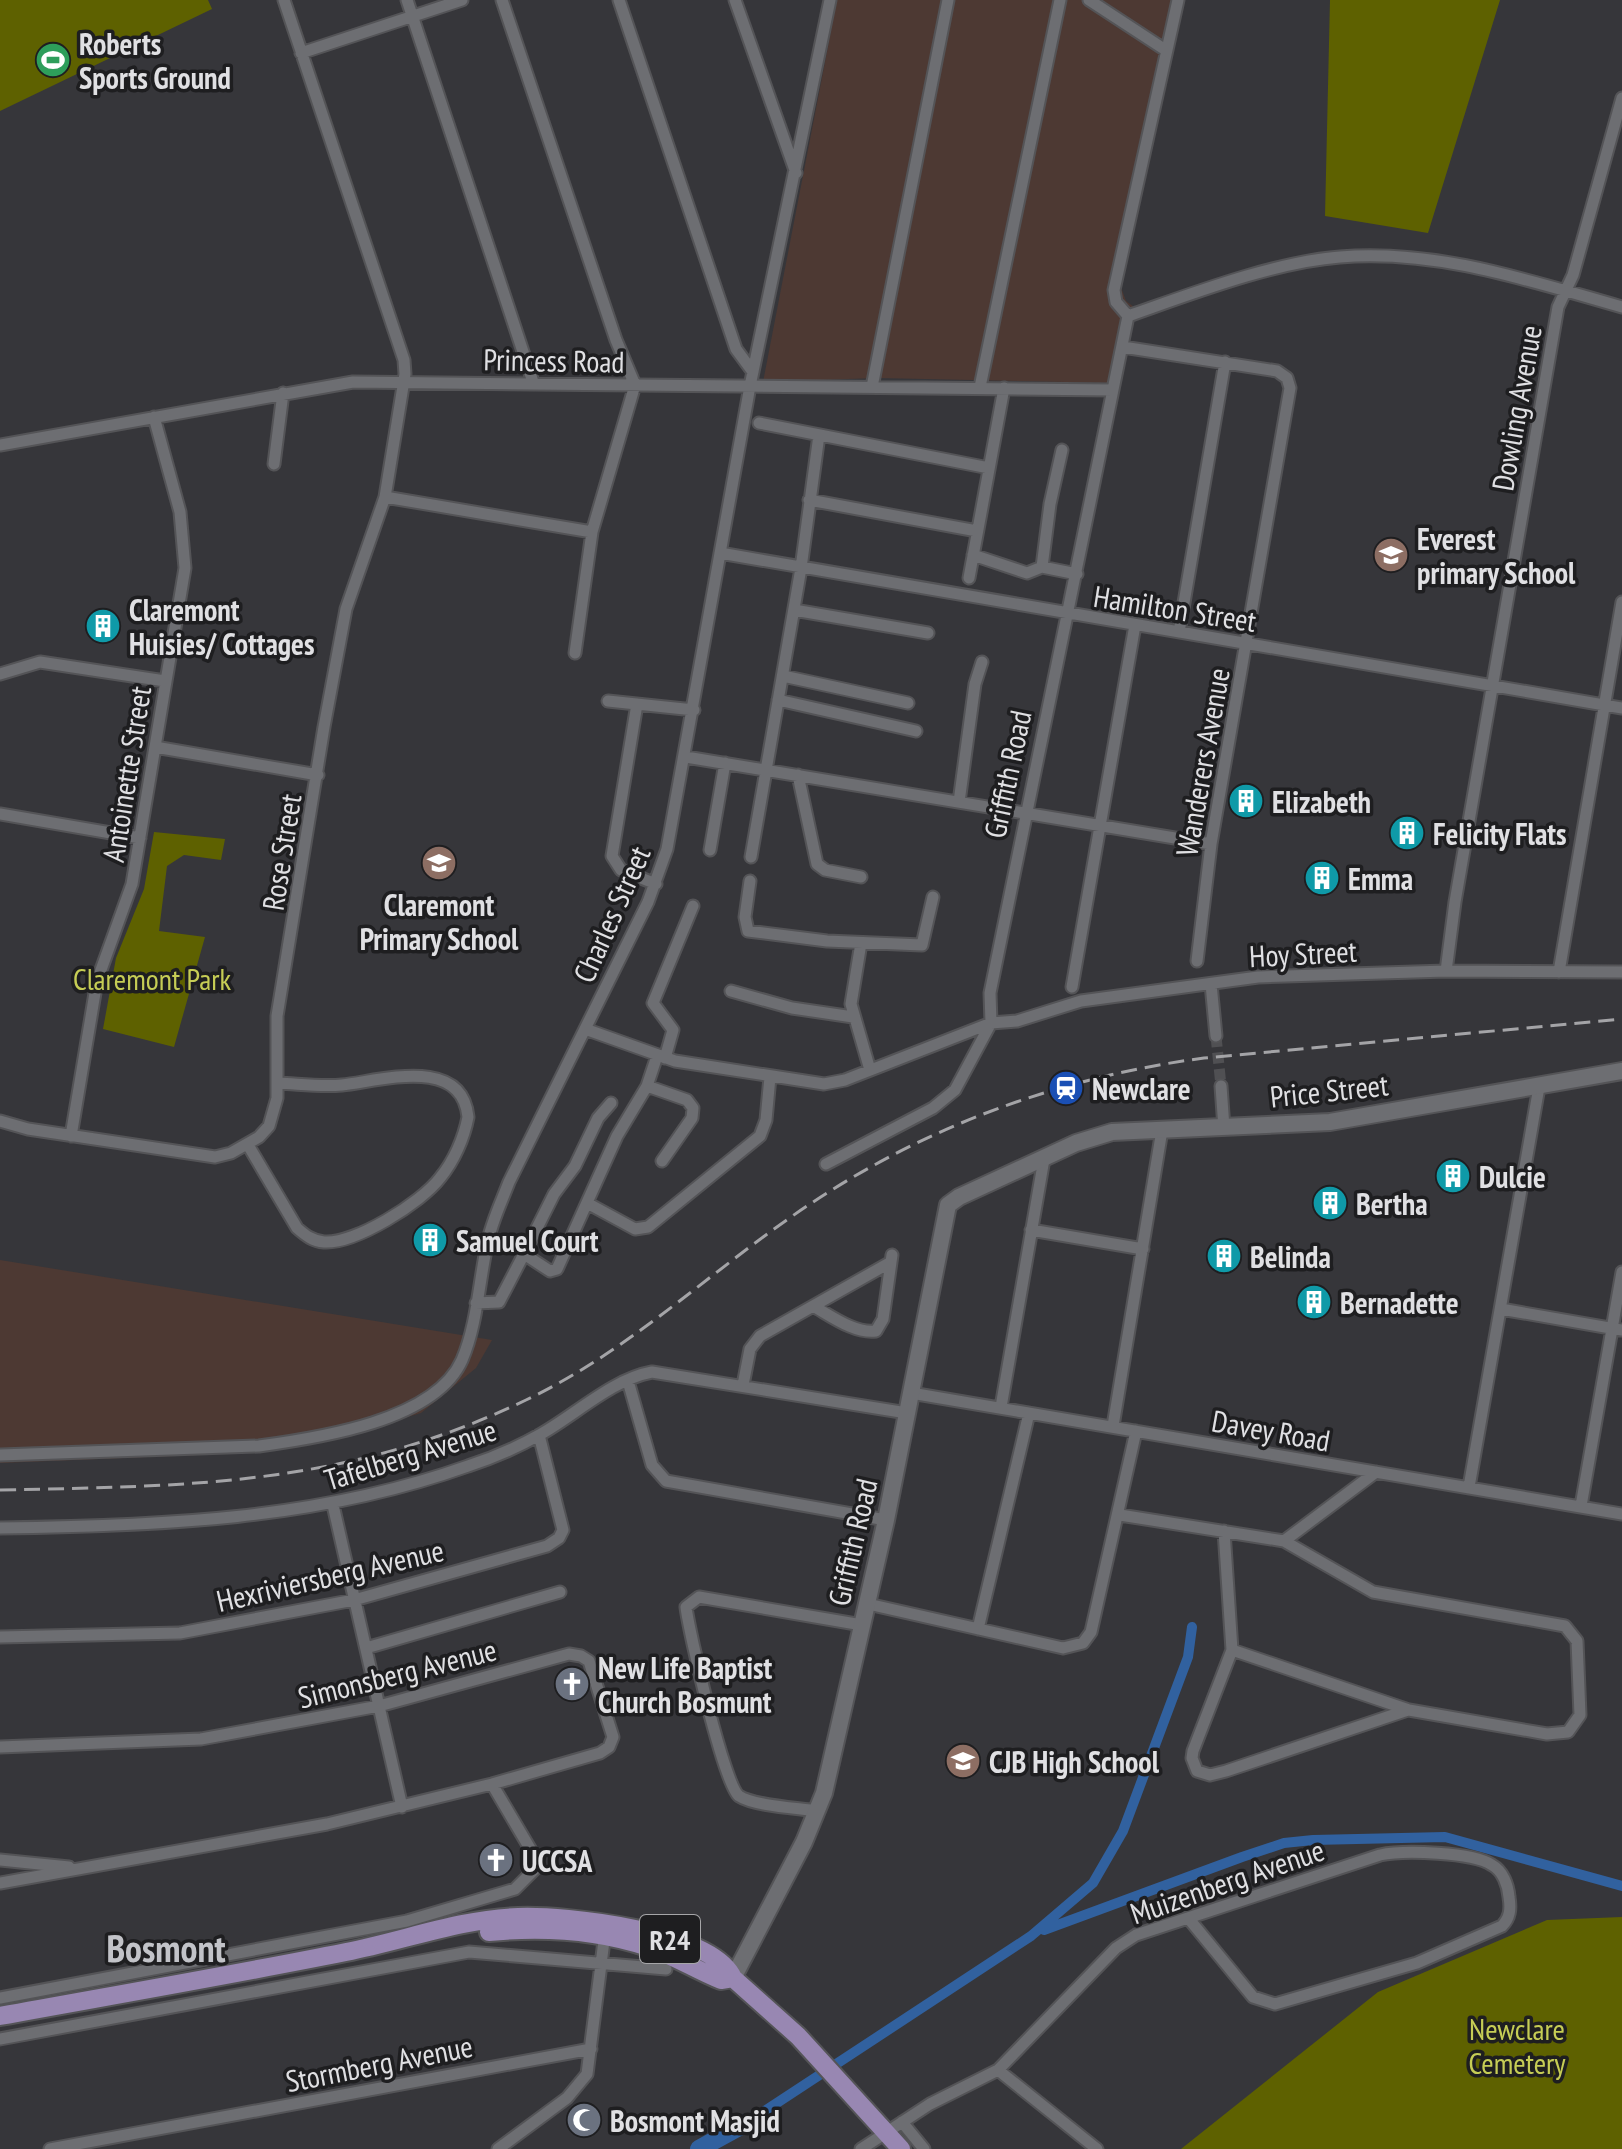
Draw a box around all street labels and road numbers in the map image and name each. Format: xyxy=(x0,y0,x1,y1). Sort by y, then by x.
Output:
street label: Dowling Avenue xyxy=(1482,322,1550,494)
street label: Princess Road xyxy=(483,339,625,381)
street label: Hamilton Street xyxy=(1091,576,1260,640)
street label: Wanderers Avenue xyxy=(1166,665,1238,859)
street label: Antoinette Street xyxy=(93,683,159,865)
street label: Griffith Road xyxy=(974,707,1040,841)
street label: Rose Street xyxy=(253,790,310,913)
street label: Charles Street xyxy=(564,839,659,988)
street label: Hoy Street xyxy=(1248,931,1358,975)
street label: Price Street xyxy=(1268,1064,1391,1116)
street label: Davey Road xyxy=(1209,1400,1333,1460)
street label: Tafelberg Avenue xyxy=(319,1409,501,1499)
street label: Griffith Road xyxy=(818,1475,886,1609)
street label: Hexriviersberg Avenue xyxy=(213,1530,447,1620)
street label: Simonsberg Avenue xyxy=(294,1630,500,1716)
street label: Muizenberg Avenue xyxy=(1125,1830,1329,1932)
road number: R24 xyxy=(640,1915,700,1963)
street label: Stormberg Avenue xyxy=(282,2026,476,2100)

